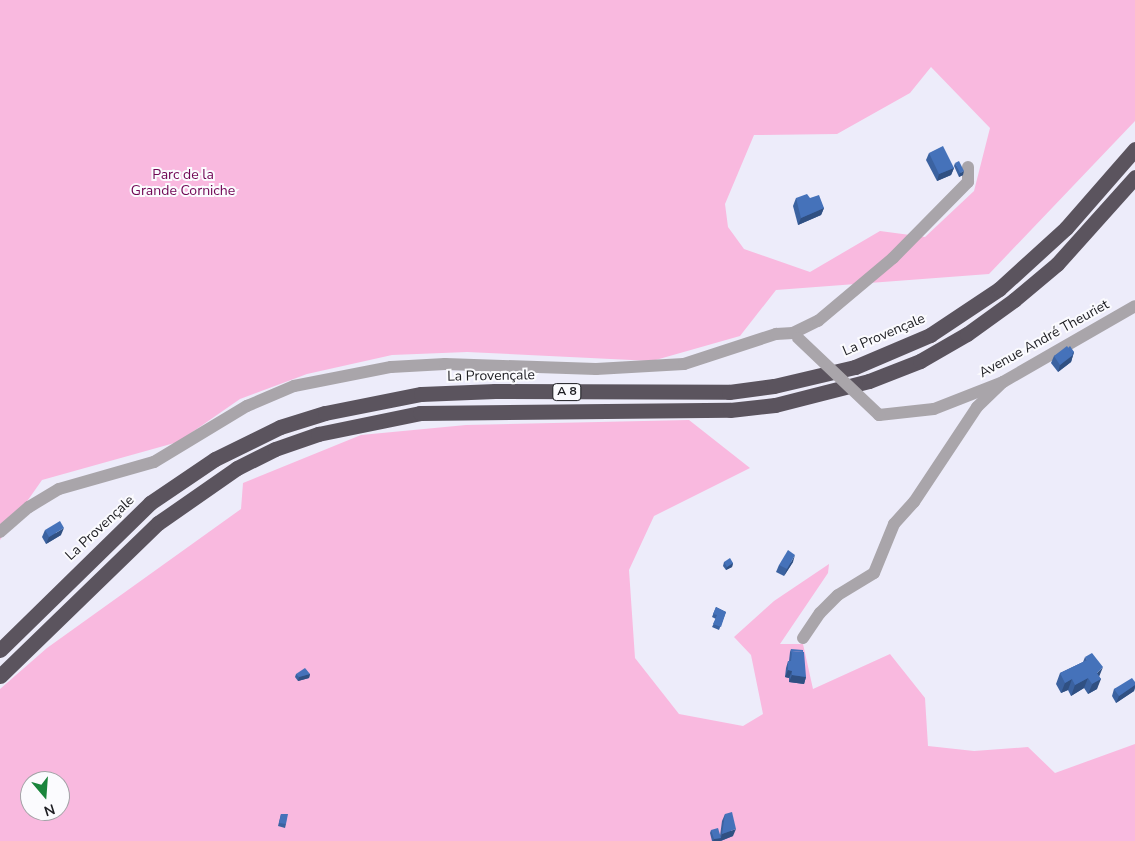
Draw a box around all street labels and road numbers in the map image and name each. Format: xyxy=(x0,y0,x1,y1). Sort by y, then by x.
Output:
street label: Avenue André Theuriet xyxy=(976,296,1112,382)
street label: La Provençale xyxy=(840,310,928,360)
street label: La Provençale xyxy=(447,367,535,385)
road number: A 8 xyxy=(552,382,582,402)
street label: La Provençale xyxy=(62,492,138,564)

